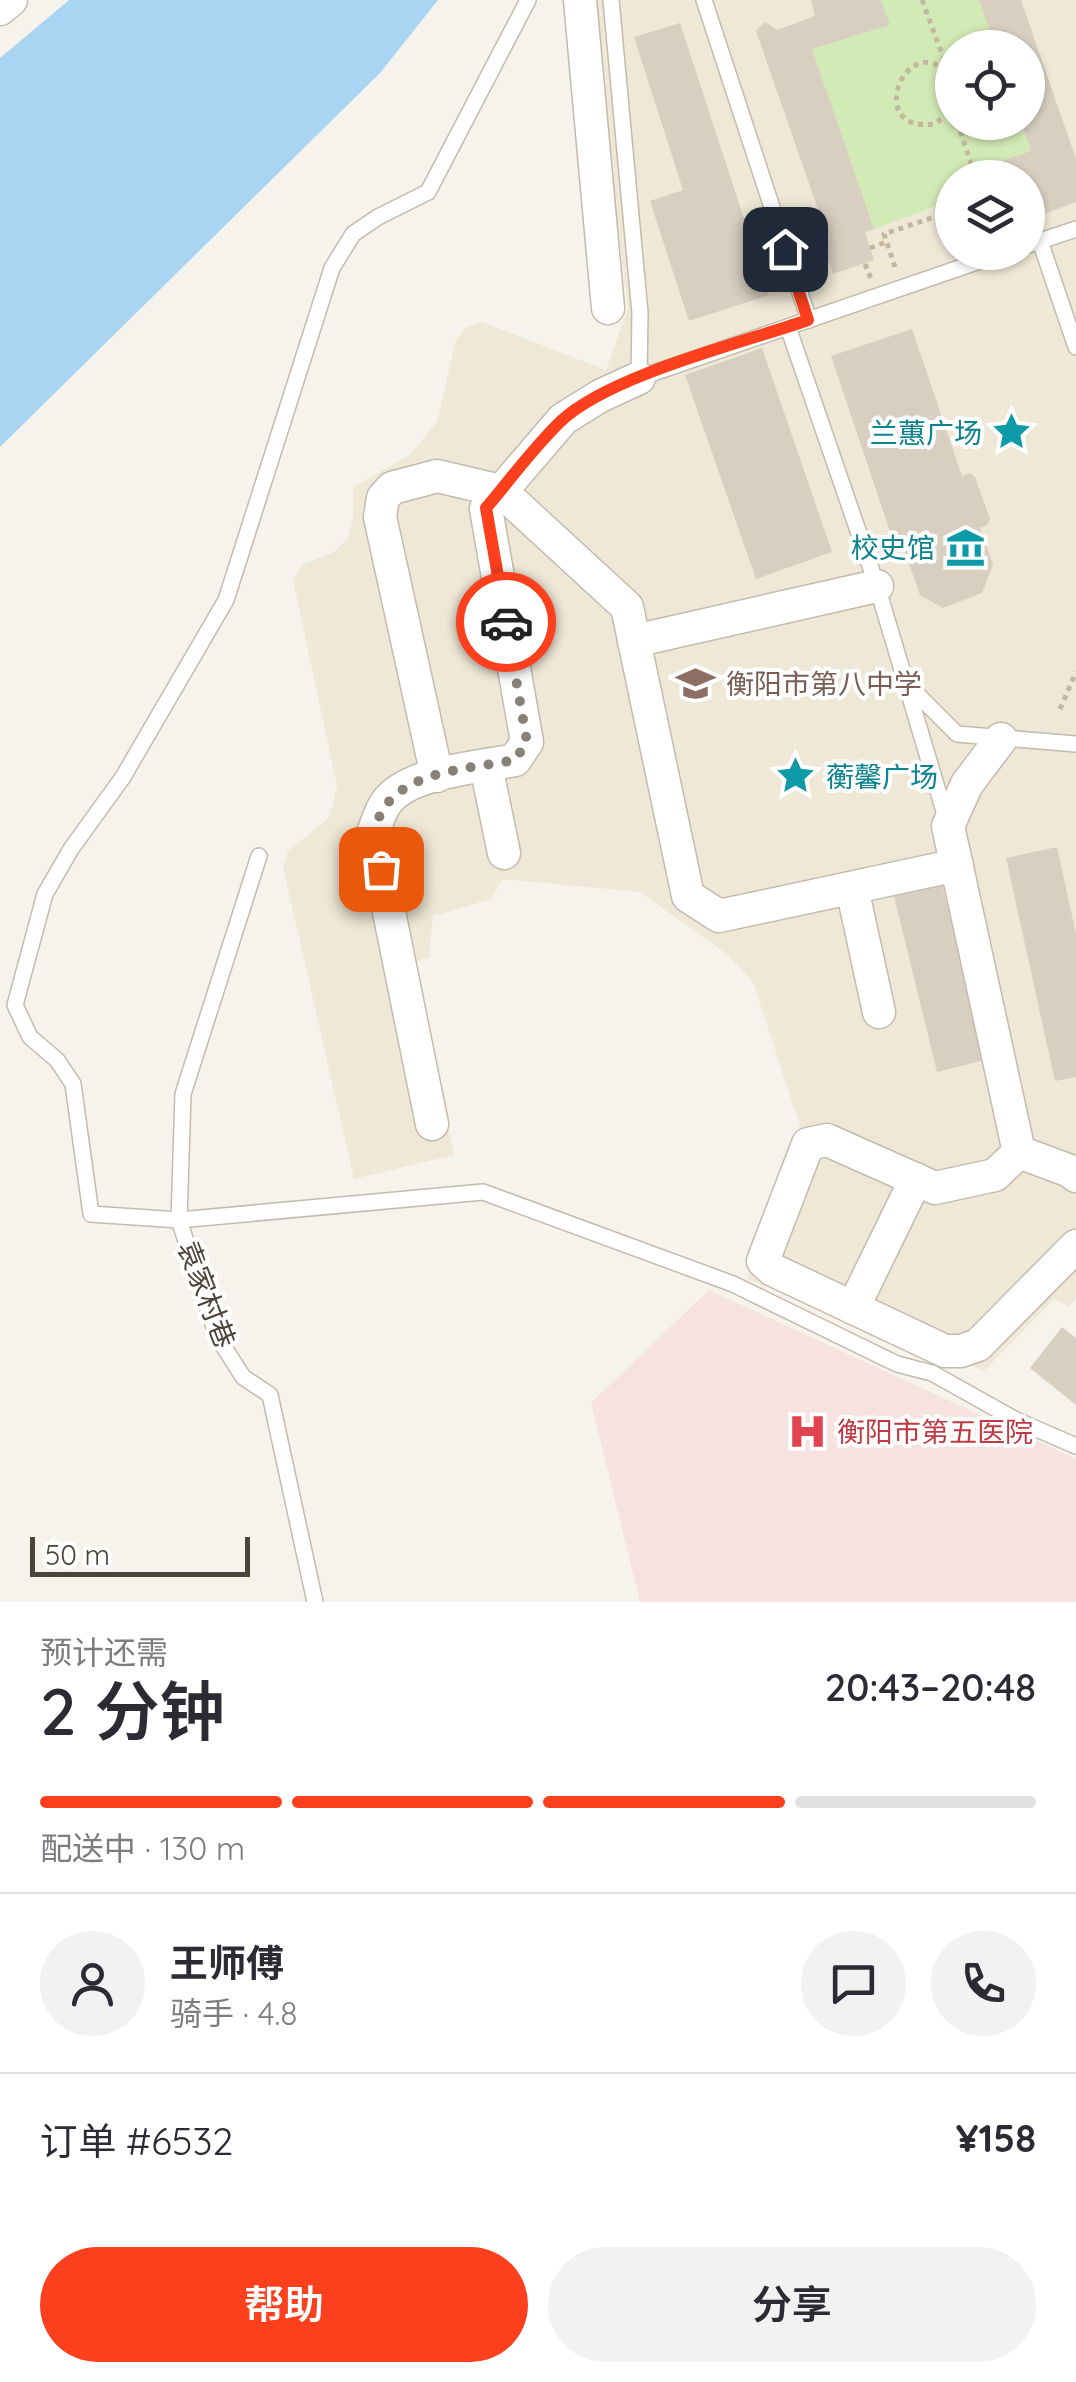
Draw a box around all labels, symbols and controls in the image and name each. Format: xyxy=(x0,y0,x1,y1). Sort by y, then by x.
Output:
map controls xyxy=(935,30,1045,270)
button: locate xyxy=(935,30,1045,140)
button: layers xyxy=(935,160,1045,270)
pin xyxy=(743,207,828,292)
icon: home xyxy=(758,222,813,277)
place icon: 兰蕙广场 xyxy=(991,411,1033,453)
place label: 兰蕙广场 xyxy=(870,415,982,450)
museum icon: 校史馆 xyxy=(944,526,986,568)
place label: 校史馆 xyxy=(851,530,935,565)
courier xyxy=(456,572,556,672)
icon: car xyxy=(479,595,534,650)
school or university icon: 衡阳市第八中学 xyxy=(675,662,717,704)
place label: 衡阳市第八中学 xyxy=(726,666,922,701)
place icon: 蘅馨广场 xyxy=(775,755,817,797)
place label: 蘅馨广场 xyxy=(826,759,938,794)
pin xyxy=(339,827,424,912)
icon: bag xyxy=(354,842,409,897)
street label: 袁家村巷 xyxy=(171,1235,243,1353)
hospital icon: 衡阳市第五医院 xyxy=(786,1410,828,1452)
place label: 衡阳市第五医院 xyxy=(837,1414,1033,1449)
scale bar xyxy=(30,1532,250,1576)
text: 50 m xyxy=(45,1537,110,1572)
text: 预计还需 xyxy=(40,1632,168,1672)
text: 20:43–20:48 xyxy=(825,1663,1036,1711)
text: 2 分钟 xyxy=(40,1670,225,1751)
text: 配送中 · 130 m xyxy=(40,1828,245,1868)
button: person xyxy=(40,1931,145,2036)
button: chat xyxy=(801,1931,906,2036)
button: phone xyxy=(931,1931,1036,2036)
text: 王师傅 xyxy=(170,1939,284,1987)
text: 骑手 · 4.8 xyxy=(170,1993,298,2033)
text: ¥158 xyxy=(956,2114,1036,2162)
text: 订单 #6532 xyxy=(40,2117,233,2165)
button: 帮助 xyxy=(40,2247,528,2362)
button: 分享 xyxy=(548,2247,1036,2362)

